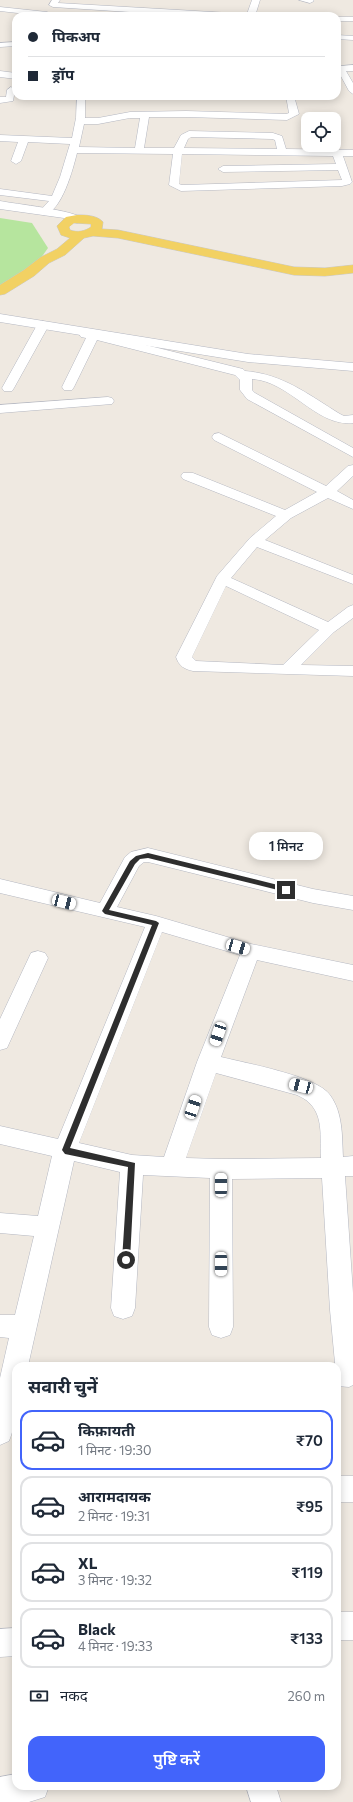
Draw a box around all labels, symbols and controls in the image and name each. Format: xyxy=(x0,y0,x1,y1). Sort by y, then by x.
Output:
text: पिकअप xyxy=(52,27,100,45)
text: ड्रॉप xyxy=(52,65,74,83)
map controls xyxy=(301,112,341,152)
button: locate xyxy=(301,112,341,152)
callout: 1 मिनट xyxy=(249,832,323,860)
text: 1 मिनट xyxy=(269,838,303,854)
route end xyxy=(277,881,295,899)
car xyxy=(51,893,77,911)
car xyxy=(225,938,251,956)
car xyxy=(208,1021,228,1047)
car xyxy=(288,1077,314,1095)
car xyxy=(183,1094,203,1120)
car xyxy=(215,1173,227,1197)
route start xyxy=(117,1251,135,1269)
car xyxy=(215,1252,227,1276)
text: सवारी चुनें xyxy=(28,1375,98,1397)
text: किफ़ायती xyxy=(78,1421,135,1439)
icon: car xyxy=(30,1422,66,1458)
text: ₹70 xyxy=(296,1431,323,1449)
text: 1 मिनट · 19:30 xyxy=(78,1442,151,1458)
text: आरामदायक xyxy=(78,1487,151,1505)
icon: car xyxy=(30,1488,66,1524)
text: ₹95 xyxy=(296,1497,323,1515)
text: 2 मिनट · 19:31 xyxy=(78,1508,150,1524)
icon: car xyxy=(30,1554,66,1590)
text: XL xyxy=(78,1554,97,1572)
text: ₹119 xyxy=(291,1563,323,1581)
text: 3 मिनट · 19:32 xyxy=(78,1572,152,1588)
icon: car xyxy=(30,1620,66,1656)
text: Black xyxy=(78,1620,116,1638)
text: ₹133 xyxy=(290,1629,323,1647)
text: 4 मिनट · 19:33 xyxy=(78,1638,153,1654)
icon: cash xyxy=(28,1685,50,1707)
text: नकद xyxy=(60,1686,88,1704)
text: 260 m xyxy=(288,1688,325,1704)
button: पुष्टि करें xyxy=(28,1736,325,1782)

